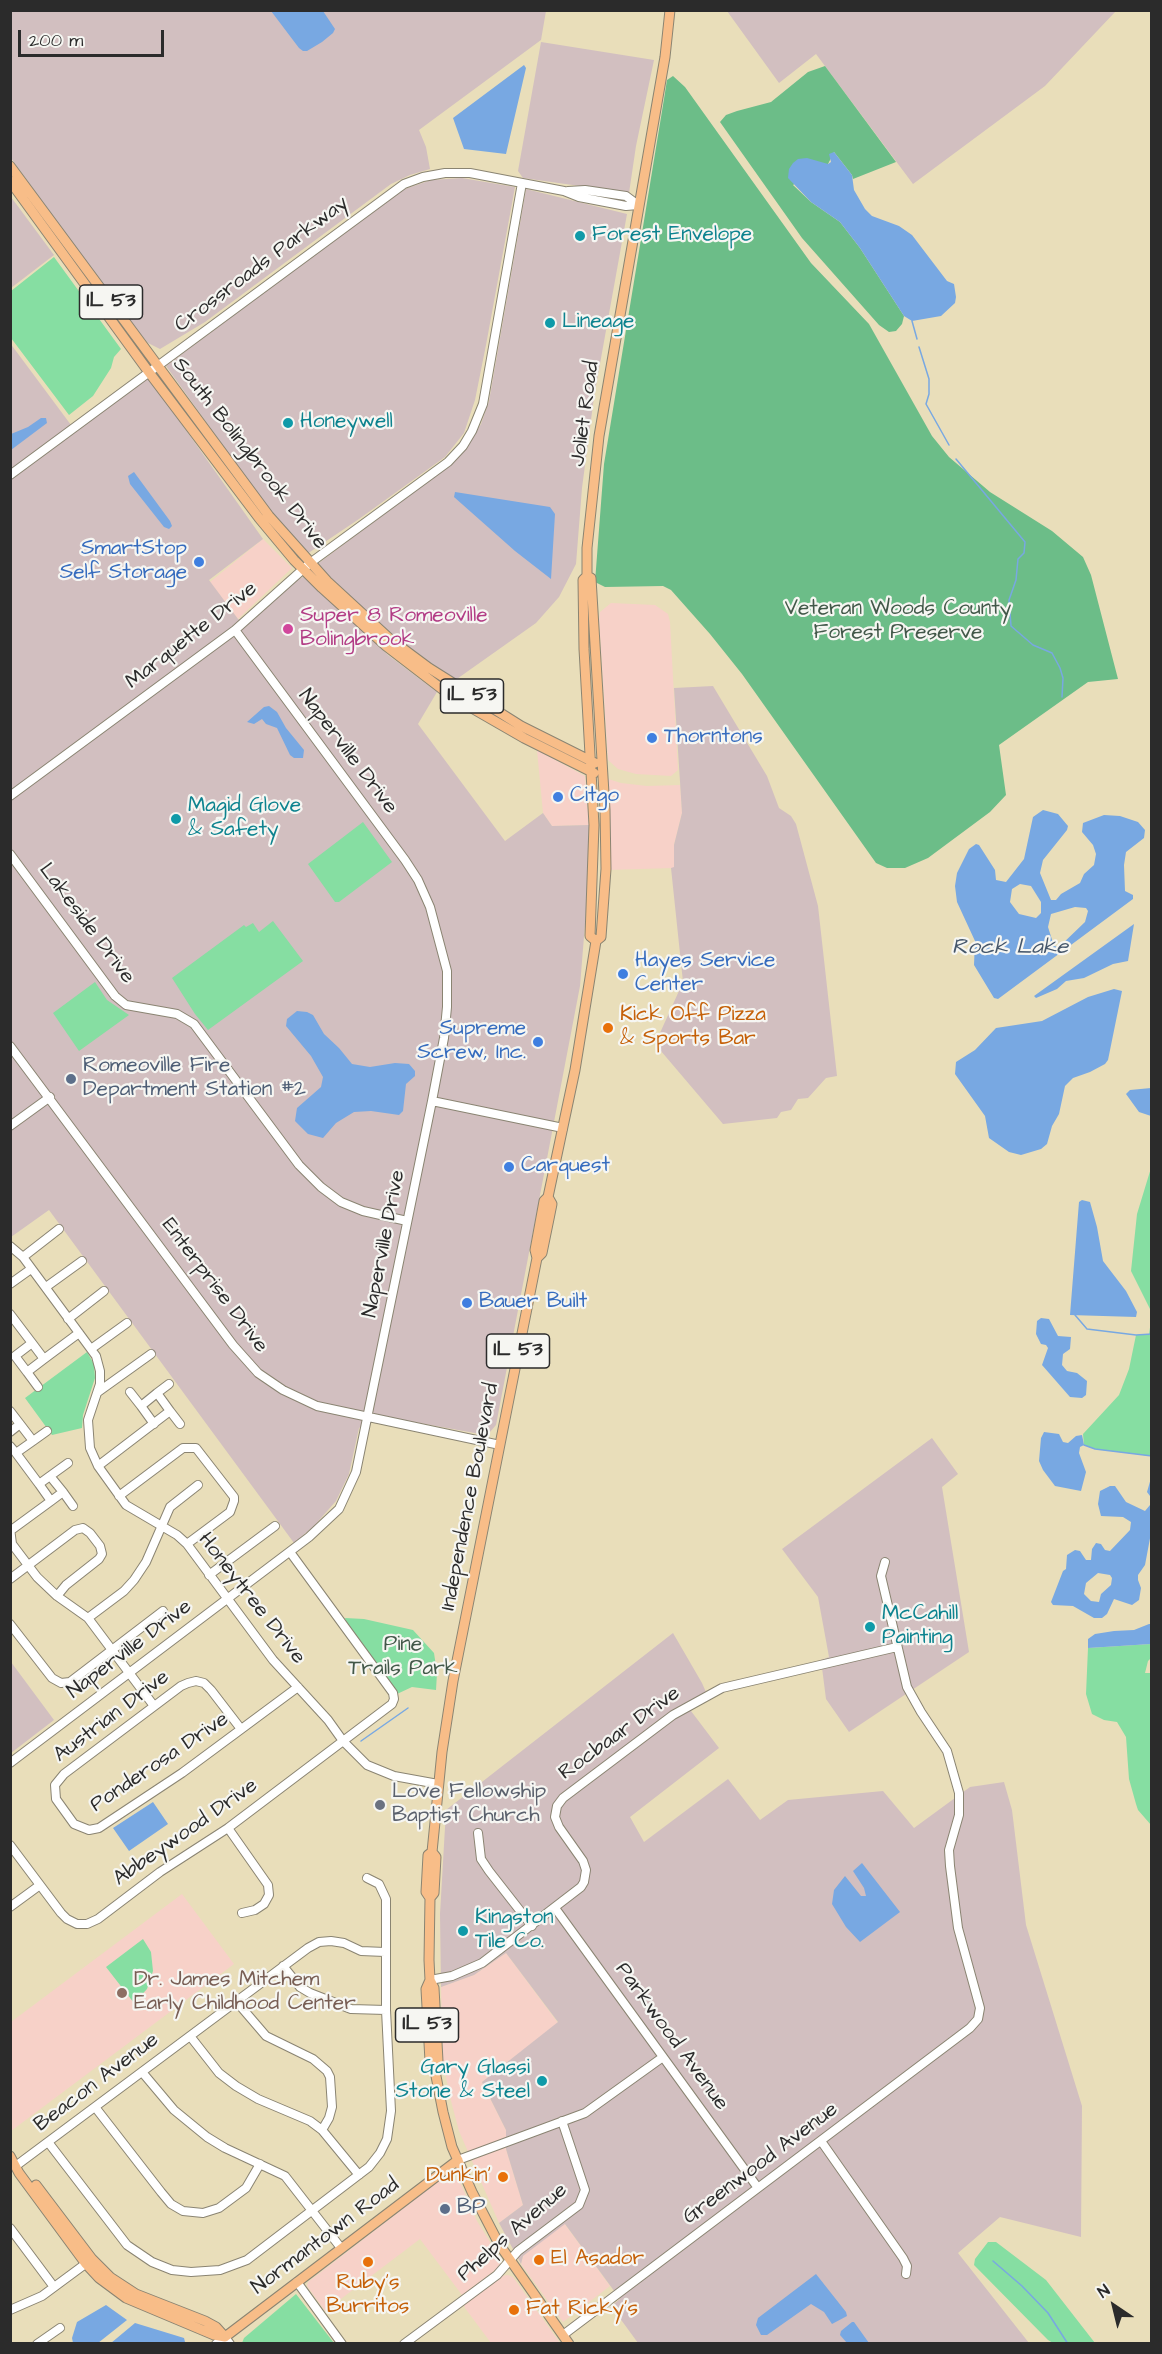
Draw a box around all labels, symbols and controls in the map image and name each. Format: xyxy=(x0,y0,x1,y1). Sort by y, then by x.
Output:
scale bar xyxy=(21,18,166,56)
text: 200 m xyxy=(29,28,83,53)
street label: Crossroads Parkway xyxy=(170,191,354,339)
place label: Forest Envelope xyxy=(592,223,752,249)
marker: Forest Envelope xyxy=(573,229,587,243)
road number: IL 53 xyxy=(80,285,142,319)
place label: Lineage xyxy=(562,310,634,336)
marker: Lineage xyxy=(543,316,557,330)
street label: South Bolingbrook Drive xyxy=(166,353,332,555)
street label: Joliet Road xyxy=(566,360,606,468)
place label: Honeywell xyxy=(300,410,393,436)
marker: Honeywell xyxy=(281,416,295,430)
place label: SmartStop Self Storage xyxy=(60,537,187,587)
marker: SmartStop Self Storage xyxy=(192,555,206,569)
street label: Marquette Drive xyxy=(121,577,263,695)
park label: Veteran Woods County Forest Preserve xyxy=(785,597,1011,647)
place label: Super 8 Romeoville Bolingbrook xyxy=(300,604,488,654)
marker: Super 8 Romeoville Bolingbrook xyxy=(281,622,295,636)
road number: IL 53 xyxy=(440,679,504,713)
street label: Naperville Drive xyxy=(292,685,402,819)
place label: Thorntons xyxy=(664,725,763,751)
marker: Thorntons xyxy=(645,731,659,745)
place label: Citgo xyxy=(570,784,619,810)
marker: Citgo xyxy=(551,790,565,804)
place label: Magid Glove & Safety xyxy=(188,794,301,844)
marker: Magid Glove & Safety xyxy=(169,812,183,826)
street label: Lakeside Drive xyxy=(32,859,140,989)
water label: Rock Lake xyxy=(952,935,1068,961)
place label: Hayes Service Center xyxy=(635,949,775,999)
marker: Hayes Service Center xyxy=(616,967,630,981)
place label: Kick Off Pizza & Sports Bar xyxy=(620,1003,766,1053)
place label: Supreme Screw, Inc. xyxy=(417,1017,526,1067)
marker: Kick Off Pizza & Sports Bar xyxy=(601,1021,615,1035)
marker: Supreme Screw, Inc. xyxy=(531,1035,545,1049)
place label: Romeoville Fire Department Station #2 xyxy=(83,1054,306,1104)
marker: Romeoville Fire Department Station #2 xyxy=(64,1072,78,1086)
place label: Carquest xyxy=(521,1154,610,1180)
marker: Carquest xyxy=(502,1160,516,1174)
street label: Naperville Drive xyxy=(358,1168,412,1320)
street label: Enterprise Drive xyxy=(155,1214,273,1358)
place label: Bauer Built xyxy=(479,1290,587,1316)
marker: Bauer Built xyxy=(460,1296,474,1310)
road number: IL 53 xyxy=(486,1334,550,1368)
street label: Independence Boulevard xyxy=(437,1381,505,1613)
street label: Honeytree Drive xyxy=(192,1528,310,1670)
street label: Naperville Drive xyxy=(63,1595,197,1705)
place label: McCahill Painting xyxy=(882,1602,958,1652)
marker: McCahill Painting xyxy=(863,1620,877,1634)
park label: Pine Trails Park xyxy=(348,1633,458,1683)
street label: Austrian Drive xyxy=(49,1665,175,1769)
street label: Rocbaar Drive xyxy=(554,1682,686,1786)
street label: Ponderosa Drive xyxy=(86,1707,234,1819)
street label: Abbeywood Drive xyxy=(109,1774,263,1892)
place label: Love Fellowship Baptist Church xyxy=(392,1780,546,1830)
marker: Love Fellowship Baptist Church xyxy=(373,1798,387,1812)
place label: Kingston Tile Co. xyxy=(475,1906,554,1956)
marker: Kingston Tile Co. xyxy=(456,1924,470,1938)
street label: Parkwood Avenue xyxy=(609,1958,733,2116)
place label: Dr. James Mitchem Early Childhood Center xyxy=(134,1968,356,2018)
marker: Dr. James Mitchem Early Childhood Center xyxy=(115,1986,129,2000)
road number: IL 53 xyxy=(396,2008,458,2042)
street label: Beacon Avenue xyxy=(30,2028,164,2138)
place label: Gary Glassi Stone & Steel xyxy=(395,2056,530,2106)
marker: Gary Glassi Stone & Steel xyxy=(535,2074,549,2088)
street label: Greenwood Avenue xyxy=(679,2098,843,2230)
place label: Dunkin' xyxy=(426,2164,491,2190)
marker: Dunkin' xyxy=(496,2170,510,2184)
street label: Normantown Road xyxy=(247,2173,405,2301)
street label: Phelps Avenue xyxy=(453,2178,573,2288)
place label: BP xyxy=(457,2196,485,2222)
marker: BP xyxy=(438,2202,452,2216)
place label: El Asador xyxy=(551,2247,644,2273)
marker: El Asador xyxy=(532,2253,546,2267)
marker: Ruby's Burritos xyxy=(361,2255,375,2269)
place label: Ruby's Burritos xyxy=(327,2271,409,2321)
north arrow xyxy=(1084,2276,1144,2336)
text: N xyxy=(1093,2279,1114,2303)
place label: Fat Ricky's xyxy=(526,2297,638,2323)
marker: Fat Ricky's xyxy=(507,2303,521,2317)

